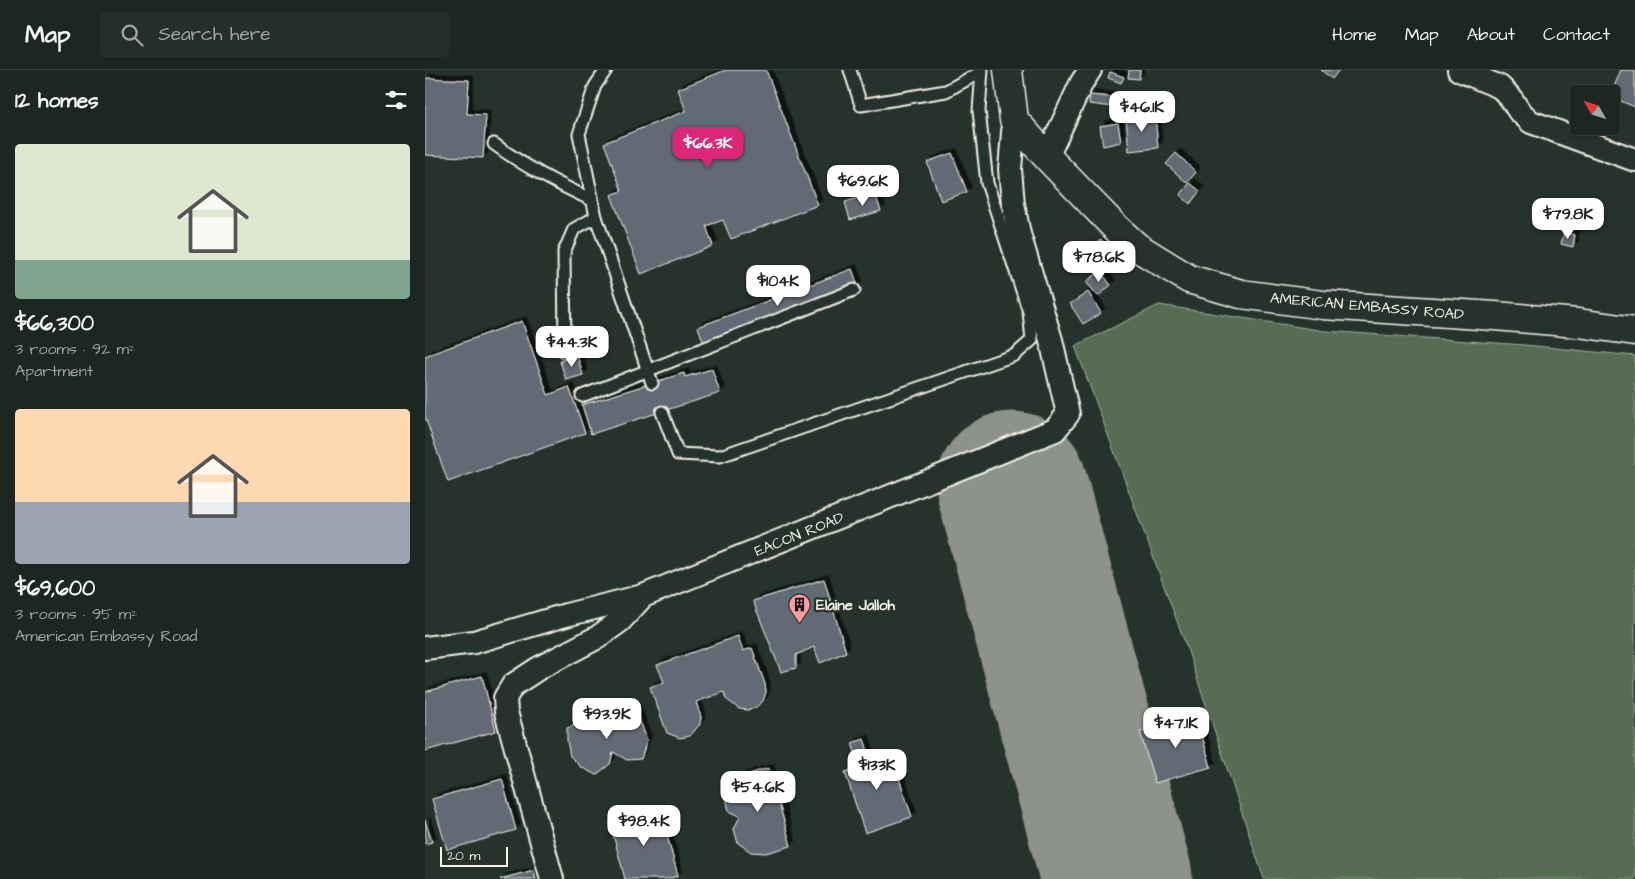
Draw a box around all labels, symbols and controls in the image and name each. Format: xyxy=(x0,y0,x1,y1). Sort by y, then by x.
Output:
search box xyxy=(100,12,450,57)
text: Map xyxy=(25,18,70,52)
icon: search xyxy=(118,21,146,49)
text: Search here xyxy=(158,21,271,48)
text: Home xyxy=(1332,22,1377,47)
text: Map xyxy=(1405,22,1439,47)
text: About xyxy=(1467,22,1515,47)
text: Contact xyxy=(1543,22,1610,47)
north arrow xyxy=(1570,85,1620,135)
map controls xyxy=(1570,85,1620,135)
text: 12 homes xyxy=(15,86,99,115)
icon: filters xyxy=(382,86,410,114)
pin: $46.1K xyxy=(1101,90,1183,133)
text: $46.1K xyxy=(1120,96,1164,118)
pin: $66.3K xyxy=(667,126,749,169)
text: $66.3K xyxy=(683,132,733,154)
pin: $69.6K xyxy=(822,164,904,207)
text: $69.6K xyxy=(838,170,888,192)
icon: home xyxy=(168,176,258,266)
pin: $79.8K xyxy=(1527,198,1609,240)
text: $79.8K xyxy=(1543,203,1593,225)
pin: $78.6K xyxy=(1058,240,1140,283)
text: $78.6K xyxy=(1073,246,1125,268)
pin: $104K xyxy=(743,264,813,307)
text: $104K xyxy=(757,270,799,292)
street label: AMERICAN EMBASSY ROAD xyxy=(1269,288,1465,325)
text: $66,300 xyxy=(15,309,94,338)
pin: $44.3K xyxy=(531,326,613,368)
text: $44.3K xyxy=(547,331,597,353)
text: 3 rooms · 92 m² xyxy=(15,338,135,360)
text: Apartment xyxy=(15,360,93,382)
icon: home xyxy=(168,441,258,531)
street label: EACON ROAD xyxy=(751,507,847,562)
text: $69,600 xyxy=(15,574,95,603)
building icon: Elaine Jalloh xyxy=(788,593,812,624)
place label: Elaine Jalloh xyxy=(816,595,895,616)
text: 3 rooms · 95 m² xyxy=(15,603,137,625)
text: American Embassy Road xyxy=(15,625,197,647)
pin: $93.9K xyxy=(566,698,648,740)
text: $93.9K xyxy=(583,703,631,725)
pin: $47.1K xyxy=(1135,706,1217,749)
text: $47.1K xyxy=(1154,712,1198,734)
pin: $133K xyxy=(842,748,912,791)
text: $133K xyxy=(859,754,895,776)
pin: $54.6K xyxy=(717,770,799,813)
text: $54.6K xyxy=(731,776,785,798)
pin: $98.4K xyxy=(603,804,685,847)
text: $98.4K xyxy=(618,810,670,832)
scale bar xyxy=(440,844,507,867)
text: 20 m xyxy=(447,846,480,866)

